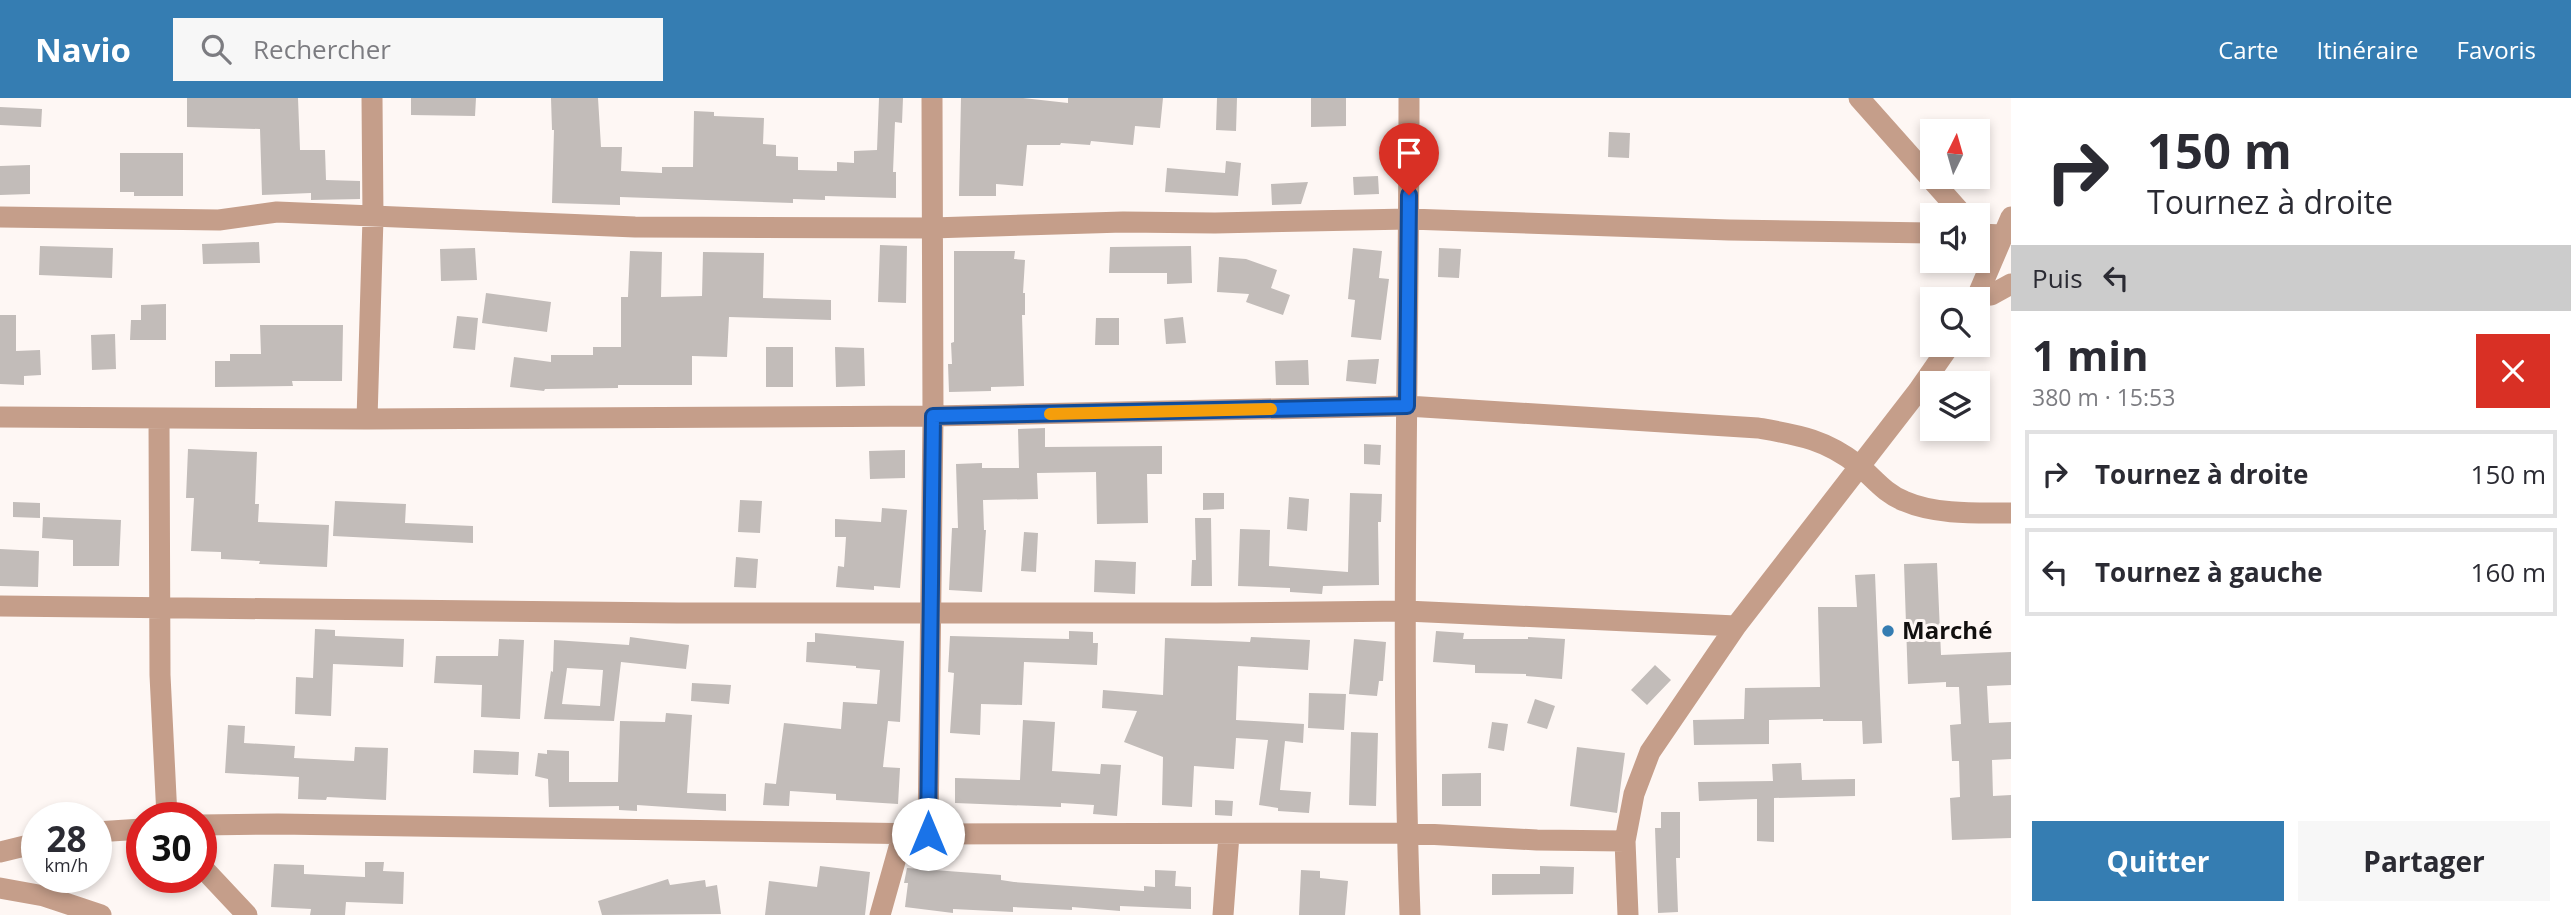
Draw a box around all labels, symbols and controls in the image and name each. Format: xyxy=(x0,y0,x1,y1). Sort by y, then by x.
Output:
search box xyxy=(173,18,663,81)
text: Navio xyxy=(35,27,131,72)
icon: search xyxy=(197,30,235,68)
text: Rechercher xyxy=(253,31,391,67)
text: Carte xyxy=(2218,33,2279,66)
text: Itinéraire xyxy=(2317,33,2419,66)
text: Favoris xyxy=(2457,33,2536,66)
text: 150 m xyxy=(2147,117,2292,183)
north arrow xyxy=(1920,119,1990,189)
map controls xyxy=(1920,119,1990,441)
pin xyxy=(1379,123,1439,195)
icon: right xyxy=(2032,126,2123,217)
icon: arrive xyxy=(1390,134,1428,172)
text: Tournez à droite xyxy=(2147,180,2393,223)
button: sound xyxy=(1920,203,1990,273)
icon: left xyxy=(2097,259,2135,297)
text: Puis xyxy=(2032,260,2083,296)
button: search xyxy=(1920,287,1990,357)
text: 1 min xyxy=(2032,326,2149,383)
button: close xyxy=(2476,334,2550,408)
button: layers xyxy=(1920,371,1990,441)
text: 380 m · 15:53 xyxy=(2032,381,2175,413)
icon: right xyxy=(2036,455,2074,493)
text: Tournez à droite xyxy=(2095,456,2308,492)
text: 150 m xyxy=(2471,456,2546,492)
icon: left xyxy=(2036,553,2074,591)
text: Tournez à gauche xyxy=(2095,554,2323,590)
text: 160 m xyxy=(2471,554,2546,590)
place label: Marché xyxy=(1902,613,1992,646)
marker: Marché xyxy=(1880,623,1896,639)
position arrow xyxy=(891,797,965,871)
speed limit sign: 30 xyxy=(126,802,217,893)
text: 28 xyxy=(46,815,87,862)
button: Quitter xyxy=(2032,821,2284,901)
button: Partager xyxy=(2298,821,2550,901)
text: km/h xyxy=(45,853,88,877)

